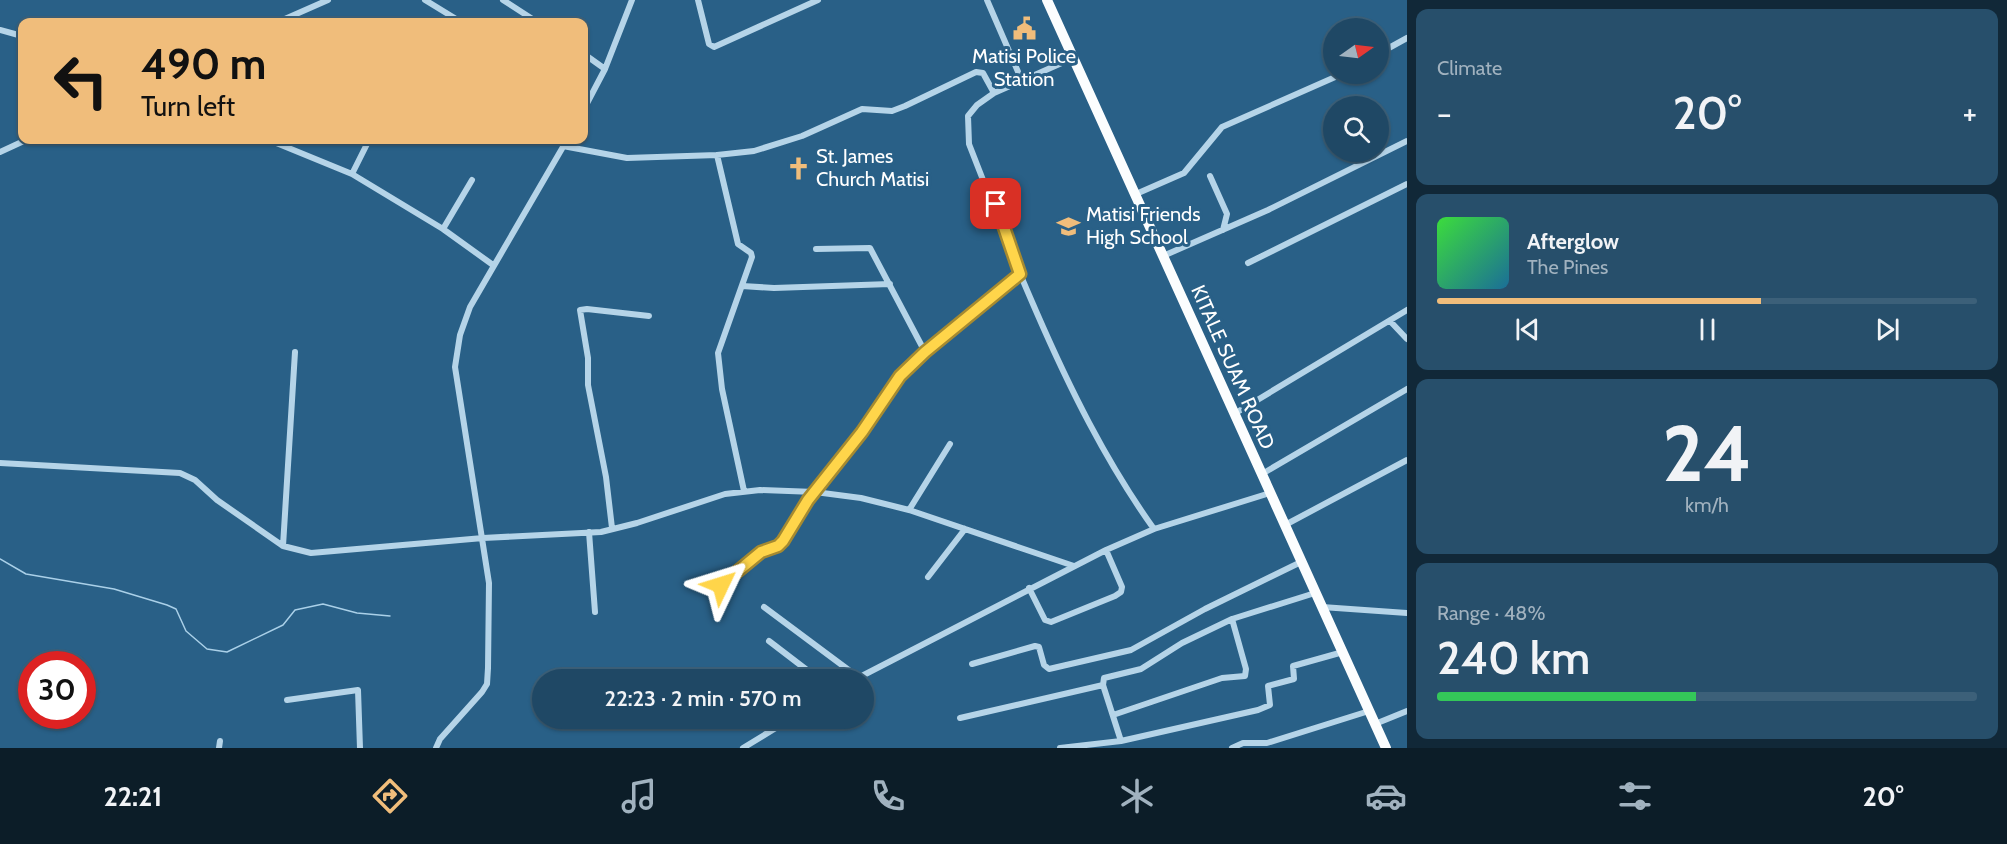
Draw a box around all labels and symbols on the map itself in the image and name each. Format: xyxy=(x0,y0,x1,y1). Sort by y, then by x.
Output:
public building icon: Matisi Police Station xyxy=(1011,15,1037,41)
north arrow xyxy=(1323,18,1389,84)
place label: Matisi Police Station xyxy=(972,44,1076,91)
place label: St. James Church Matisi xyxy=(816,144,929,191)
church icon: St. James Church Matisi xyxy=(785,155,811,181)
pin xyxy=(970,178,1021,229)
place label: Matisi Friends High School xyxy=(1086,202,1200,249)
school or university icon: Matisi Friends High School xyxy=(1055,213,1081,239)
street label: KITALE SUAM ROAD xyxy=(1186,281,1280,453)
position arrow xyxy=(689,553,753,617)
speed limit sign: 30 xyxy=(18,651,96,729)

